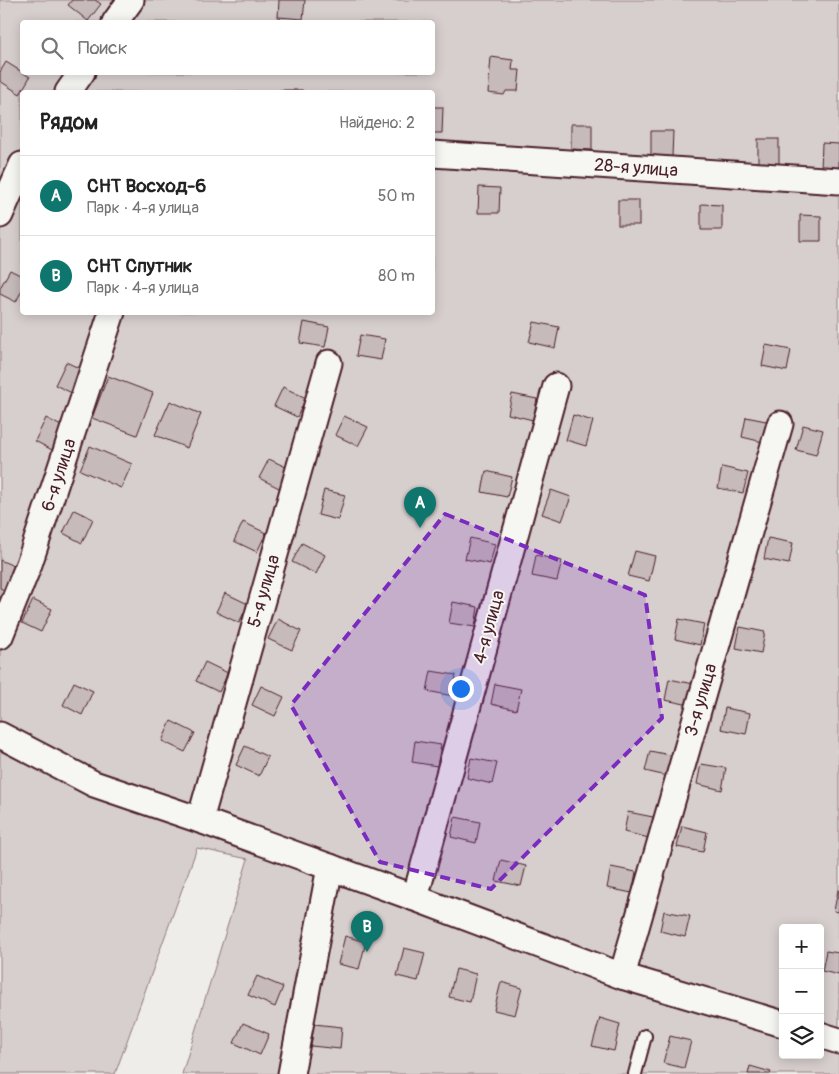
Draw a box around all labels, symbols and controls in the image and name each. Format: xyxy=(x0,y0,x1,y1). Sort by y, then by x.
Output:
search box xyxy=(20,20,435,75)
icon: search xyxy=(38,34,66,62)
text: Поиск xyxy=(78,36,128,60)
text: Рядом xyxy=(40,109,98,136)
text: Найдено: 2 xyxy=(339,113,415,133)
street label: 28-я улица xyxy=(593,154,679,182)
text: СНТ Восход-6 xyxy=(87,174,206,198)
text: A xyxy=(51,186,61,206)
text: 50 m xyxy=(378,186,415,206)
text: Парк · 4-я улица xyxy=(87,198,199,218)
text: СНТ Спутник xyxy=(87,254,192,278)
text: B xyxy=(51,266,61,286)
text: 80 m xyxy=(378,266,415,286)
text: Парк · 4-я улица xyxy=(87,278,199,298)
street label: 6-я улица xyxy=(36,436,82,514)
pin: A xyxy=(404,487,436,528)
street label: 5-я улица xyxy=(243,552,285,630)
street label: 4-я улица xyxy=(468,588,510,666)
street label: 3-я улица xyxy=(680,661,722,739)
your location xyxy=(448,676,474,702)
pin: B xyxy=(351,911,383,952)
map controls xyxy=(779,924,824,1059)
button: + xyxy=(779,924,824,969)
button: − xyxy=(779,969,824,1014)
button: layers xyxy=(779,1014,824,1059)

